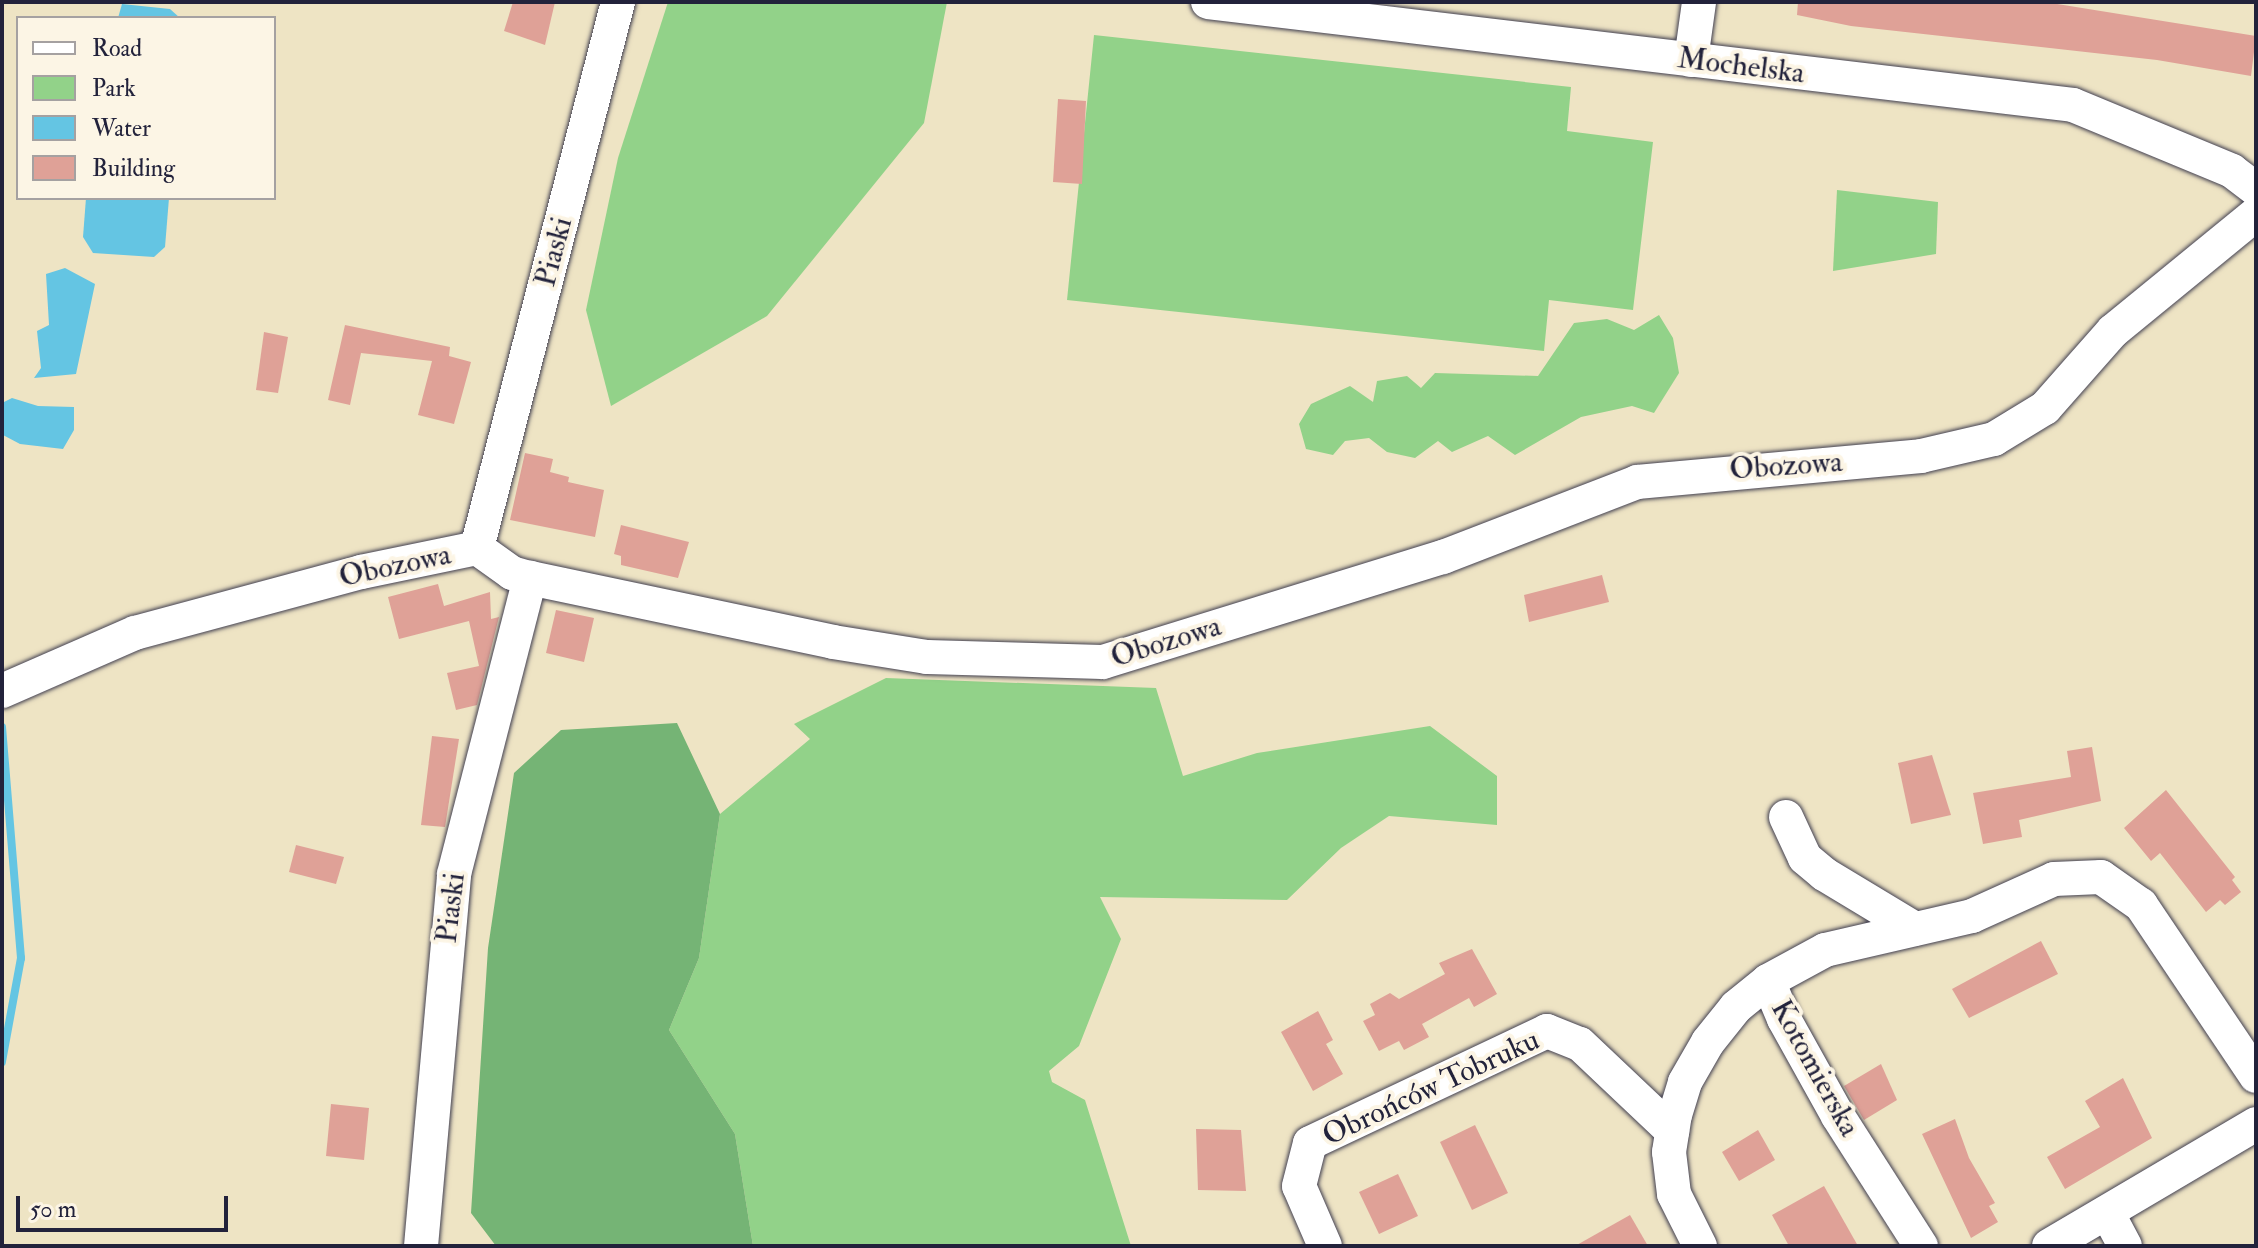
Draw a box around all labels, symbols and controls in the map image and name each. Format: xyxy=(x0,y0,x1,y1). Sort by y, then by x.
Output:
legend xyxy=(16,16,276,200)
text: Road xyxy=(92,33,142,64)
street label: Mochelska xyxy=(1675,40,1807,92)
text: Park xyxy=(92,73,136,104)
text: Water xyxy=(92,113,151,144)
text: Building xyxy=(92,153,175,184)
street label: Piaski xyxy=(528,213,580,291)
street label: Obozowa xyxy=(1728,444,1844,488)
street label: Obozowa xyxy=(336,537,454,595)
street label: Obozowa xyxy=(1107,608,1225,676)
street label: Piaski xyxy=(429,871,473,945)
street label: Kotomierska xyxy=(1763,993,1867,1143)
street label: Obrońców Tobruku xyxy=(1317,1022,1545,1154)
scale bar xyxy=(20,1180,232,1230)
text: 50 m xyxy=(30,1194,76,1225)

